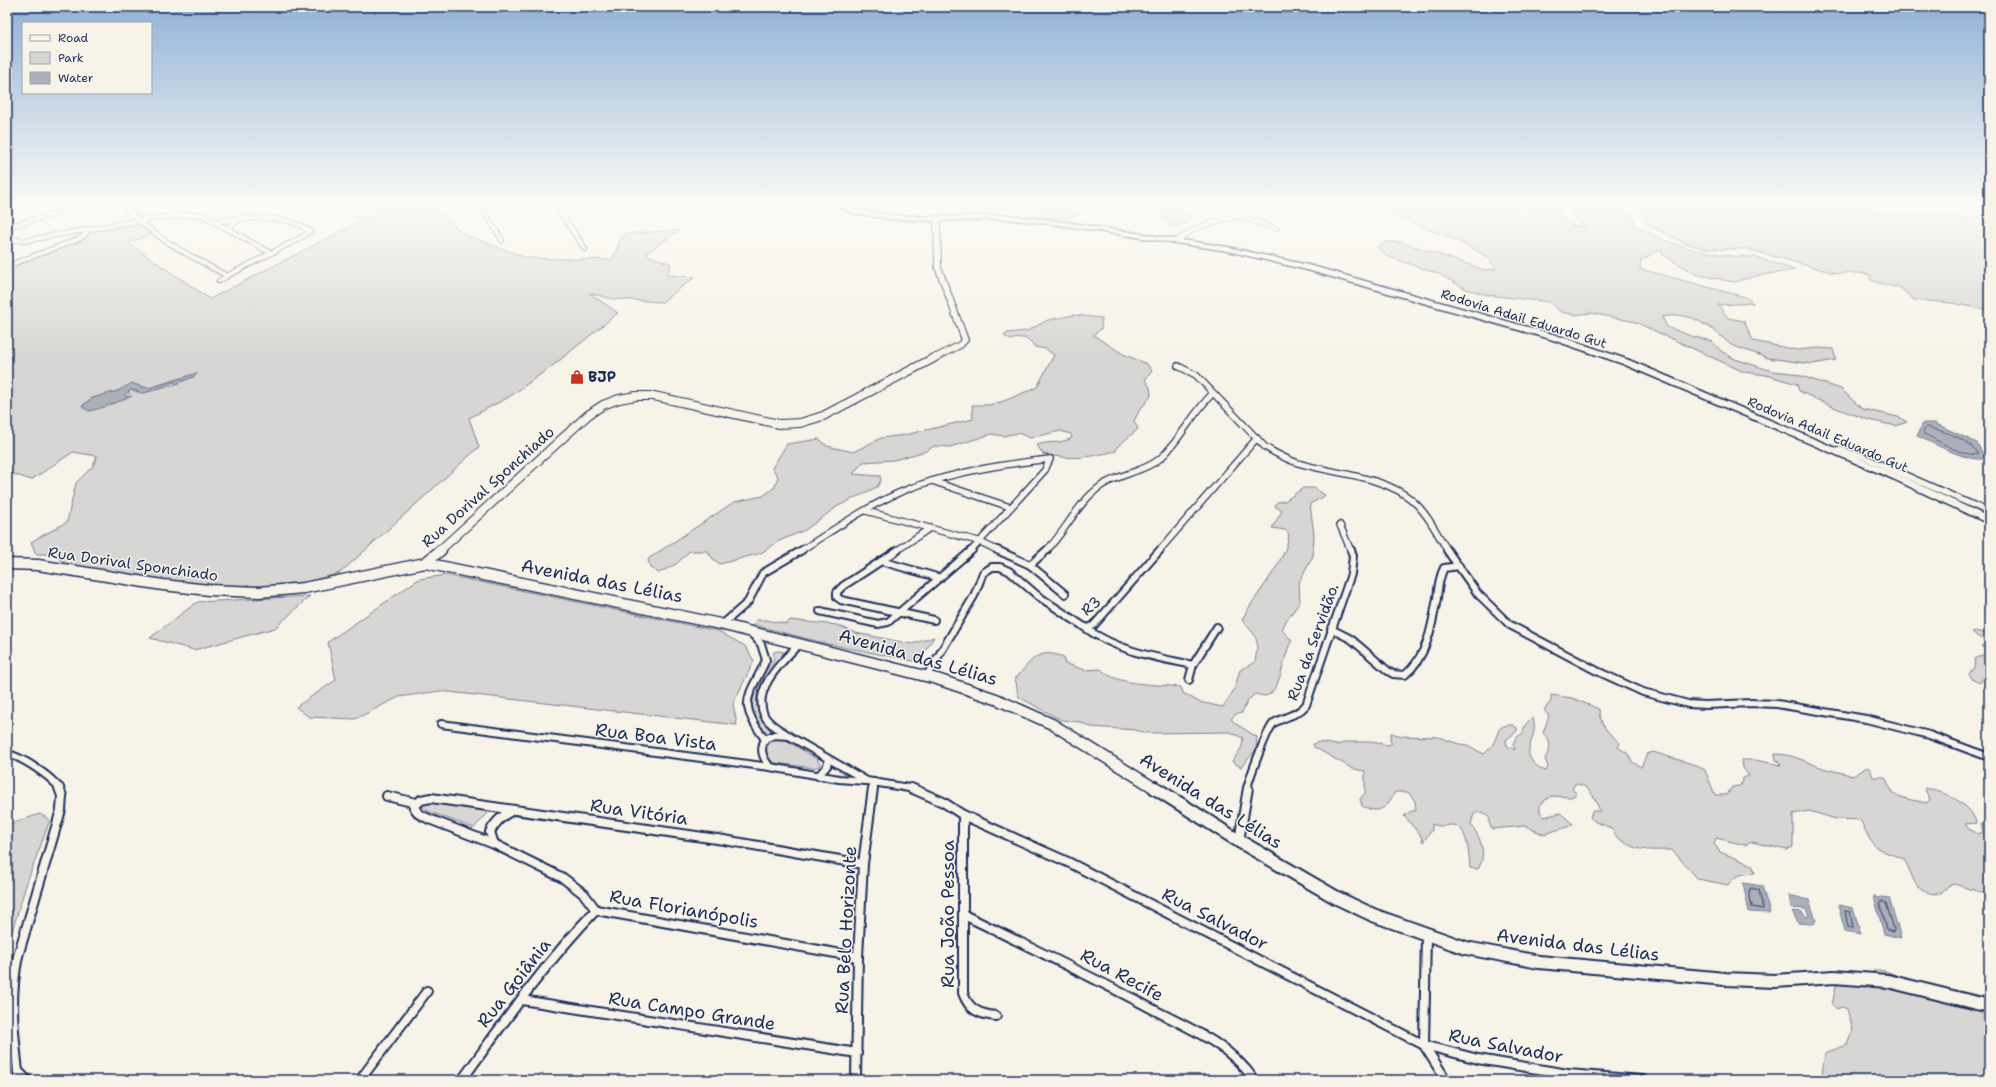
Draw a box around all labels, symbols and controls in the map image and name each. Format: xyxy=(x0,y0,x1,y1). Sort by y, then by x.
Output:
legend xyxy=(22,22,152,94)
text: Road xyxy=(58,30,89,46)
text: Park xyxy=(58,50,84,66)
text: Water xyxy=(58,70,94,86)
street label: Rodovia Adail Eduardo Gut xyxy=(1439,285,1609,352)
place label: BJP xyxy=(588,367,616,387)
shop icon: BJP xyxy=(569,369,585,385)
street label: Rodovia Adail Eduardo Gut xyxy=(1745,393,1911,476)
street label: Rua Dorival Sponchiado xyxy=(417,422,559,552)
street label: Rua Dorival Sponchiado xyxy=(47,542,219,586)
street label: Avenida das Lélias xyxy=(519,554,685,608)
street label: Rua da Servidão. xyxy=(1283,580,1344,703)
street label: R3 xyxy=(1077,592,1105,620)
street label: Avenida das Lélias xyxy=(836,623,1000,691)
street label: Rua Boa Vista xyxy=(594,718,718,756)
street label: Avenida das Lélias xyxy=(1135,747,1287,855)
street label: Rua Vitória xyxy=(589,793,689,831)
street label: Rua João Pessoa xyxy=(936,840,960,988)
street label: Rua Belo Horizonte xyxy=(830,845,862,1015)
street label: Rua Salvador xyxy=(1158,882,1272,956)
street label: Rua Florianópolis xyxy=(608,884,760,934)
street label: Avenida das Lélias xyxy=(1495,923,1661,967)
street label: Rua Goiânia xyxy=(472,934,556,1032)
street label: Rua Recife xyxy=(1076,943,1168,1007)
street label: Rua Campo Grande xyxy=(607,986,777,1036)
street label: Rua Salvador xyxy=(1447,1023,1565,1069)

